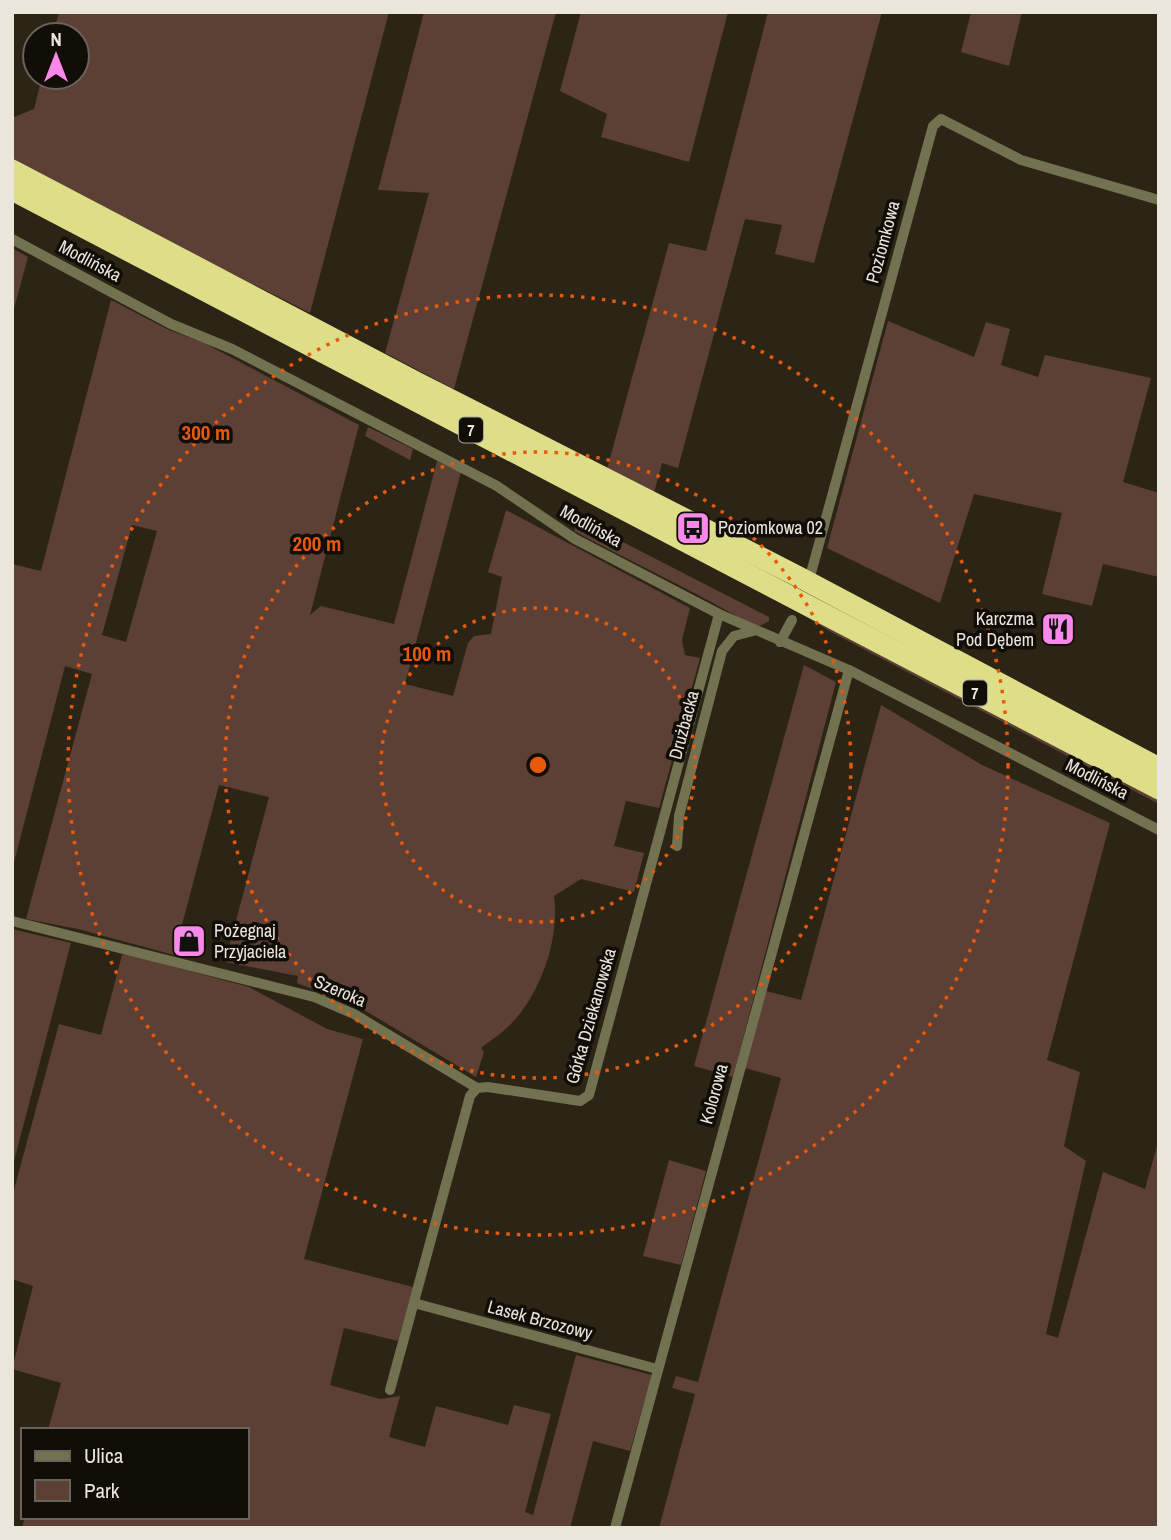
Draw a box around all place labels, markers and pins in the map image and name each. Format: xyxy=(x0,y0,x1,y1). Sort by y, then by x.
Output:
bus stop icon: Poziomkowa 02 xyxy=(674,509,712,547)
place label: Poziomkowa 02 xyxy=(718,515,823,540)
place label: Karczma Pod Dębem xyxy=(956,606,1034,652)
restaurant icon: Karczma Pod Dębem xyxy=(1039,610,1077,648)
centre of rings xyxy=(526,753,550,777)
place label: Pożegnaj Przyjaciela xyxy=(214,918,286,964)
shop icon: Pożegnaj Przyjaciela xyxy=(170,922,208,960)

